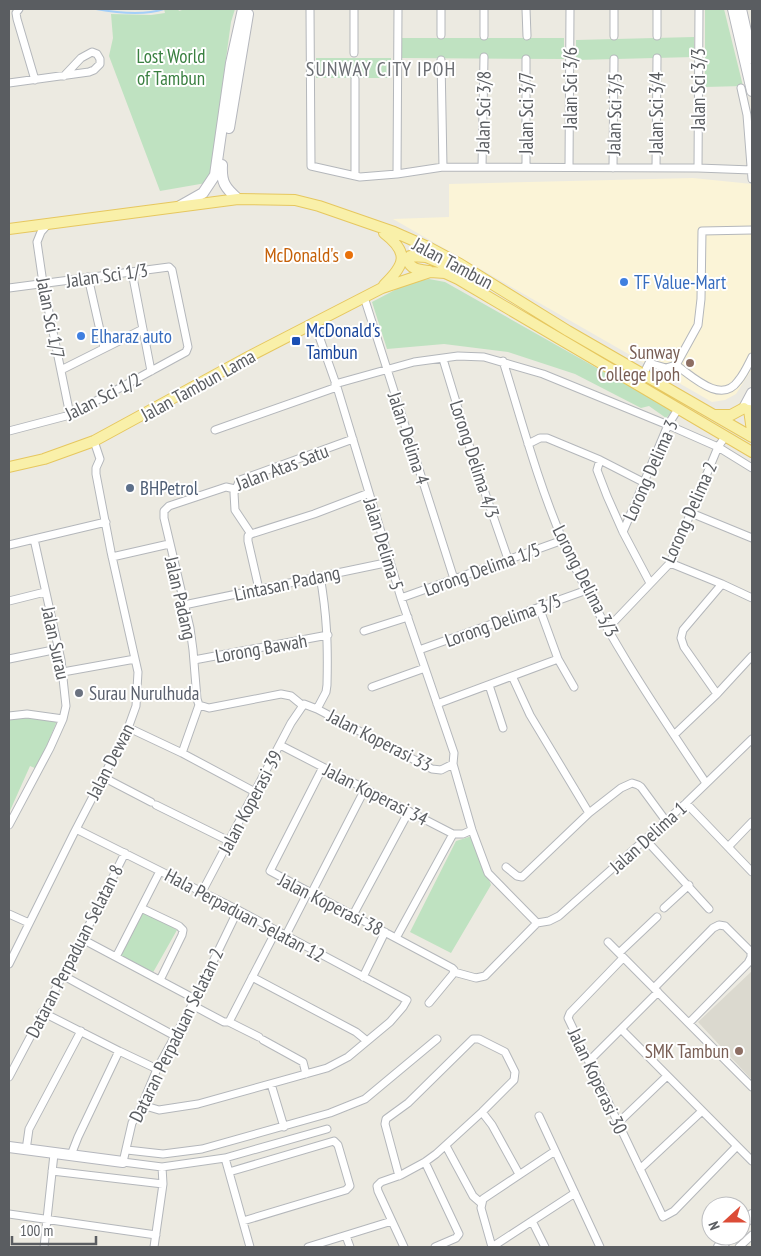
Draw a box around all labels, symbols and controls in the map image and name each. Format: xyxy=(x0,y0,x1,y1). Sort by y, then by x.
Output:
park label: Lost World of Tambun xyxy=(137,44,205,90)
street label: Jalan Sci 3/6 xyxy=(558,47,582,130)
street label: Jalan Sci 3/3 xyxy=(686,48,710,131)
district label: SUNWAY CITY IPOH xyxy=(306,56,456,82)
street label: Jalan Sci 3/8 xyxy=(470,71,496,154)
street label: Jalan Sci 3/4 xyxy=(644,71,668,155)
street label: Jalan Sci 3/7 xyxy=(514,72,538,155)
street label: Jalan Sci 3/5 xyxy=(601,73,627,156)
street label: Jalan Tambun xyxy=(408,231,497,294)
place label: McDonald's xyxy=(264,243,339,267)
marker: McDonald's xyxy=(343,249,355,261)
street label: Jalan Sci 1/3 xyxy=(64,257,149,293)
place label: TF Value-Mart xyxy=(634,270,727,294)
street label: Jalan Sci 1/7 xyxy=(31,274,71,361)
marker: TF Value-Mart xyxy=(618,276,630,288)
place label: McDonald's Tambun xyxy=(306,318,381,364)
place label: Elharaz auto xyxy=(91,324,172,348)
marker: Elharaz auto xyxy=(75,330,87,342)
marker: McDonald's Tambun xyxy=(290,335,302,347)
place label: Sunway College Ipoh xyxy=(598,340,681,386)
street label: Jalan Tambun Lama xyxy=(136,344,259,427)
marker: Sunway College Ipoh xyxy=(684,357,696,369)
street label: Jalan Sci 1/2 xyxy=(60,367,145,426)
street label: Jalan Delima 4 xyxy=(383,388,435,488)
street label: Lorong Delima 4/3 xyxy=(445,397,505,521)
street label: Lorong Delima 3 xyxy=(617,416,683,524)
street label: Jalan Atas Satu xyxy=(231,438,332,496)
street label: Lorong Delima 2 xyxy=(656,458,722,566)
place label: BHPetrol xyxy=(140,476,199,500)
marker: BHPetrol xyxy=(124,482,136,494)
street label: Jalan Delima 5 xyxy=(358,494,409,593)
street label: Lorong Delima 3/3 xyxy=(548,521,624,641)
street label: Lorong Delima 1/5 xyxy=(420,537,544,601)
street label: Jalan Padang xyxy=(160,553,202,642)
street label: Lintasan Padang xyxy=(232,560,342,606)
street label: Lorong Delima 3/5 xyxy=(441,588,565,652)
street label: Jalan Surau xyxy=(36,603,75,682)
street label: Lorong Bawah xyxy=(213,628,309,668)
place label: Surau Nurulhuda xyxy=(89,681,199,705)
marker: Surau Nurulhuda xyxy=(73,687,85,699)
street label: Jalan Koperasi 33 xyxy=(323,703,436,777)
street label: Jalan Dewan xyxy=(80,719,139,804)
street label: Jalan Koperasi 39 xyxy=(212,746,287,859)
street label: Jalan Koperasi 34 xyxy=(319,757,433,831)
street label: Jalan Delima 1 xyxy=(604,796,692,879)
street label: Dataran Perpaduan Selatan 8 xyxy=(20,861,128,1041)
street label: Hala Perpaduan Selatan 12 xyxy=(161,863,329,967)
street label: Jalan Koperasi 38 xyxy=(274,867,387,941)
street label: Dataran Perpaduan Selatan 2 xyxy=(123,944,229,1126)
street label: Jalan Koperasi 30 xyxy=(563,1023,633,1138)
place label: SMK Tambun xyxy=(645,1039,729,1063)
marker: SMK Tambun xyxy=(733,1045,745,1057)
north arrow xyxy=(701,1196,751,1246)
scale bar xyxy=(12,1214,96,1246)
text: N xyxy=(704,1219,724,1232)
text: 100 m xyxy=(20,1221,53,1240)

